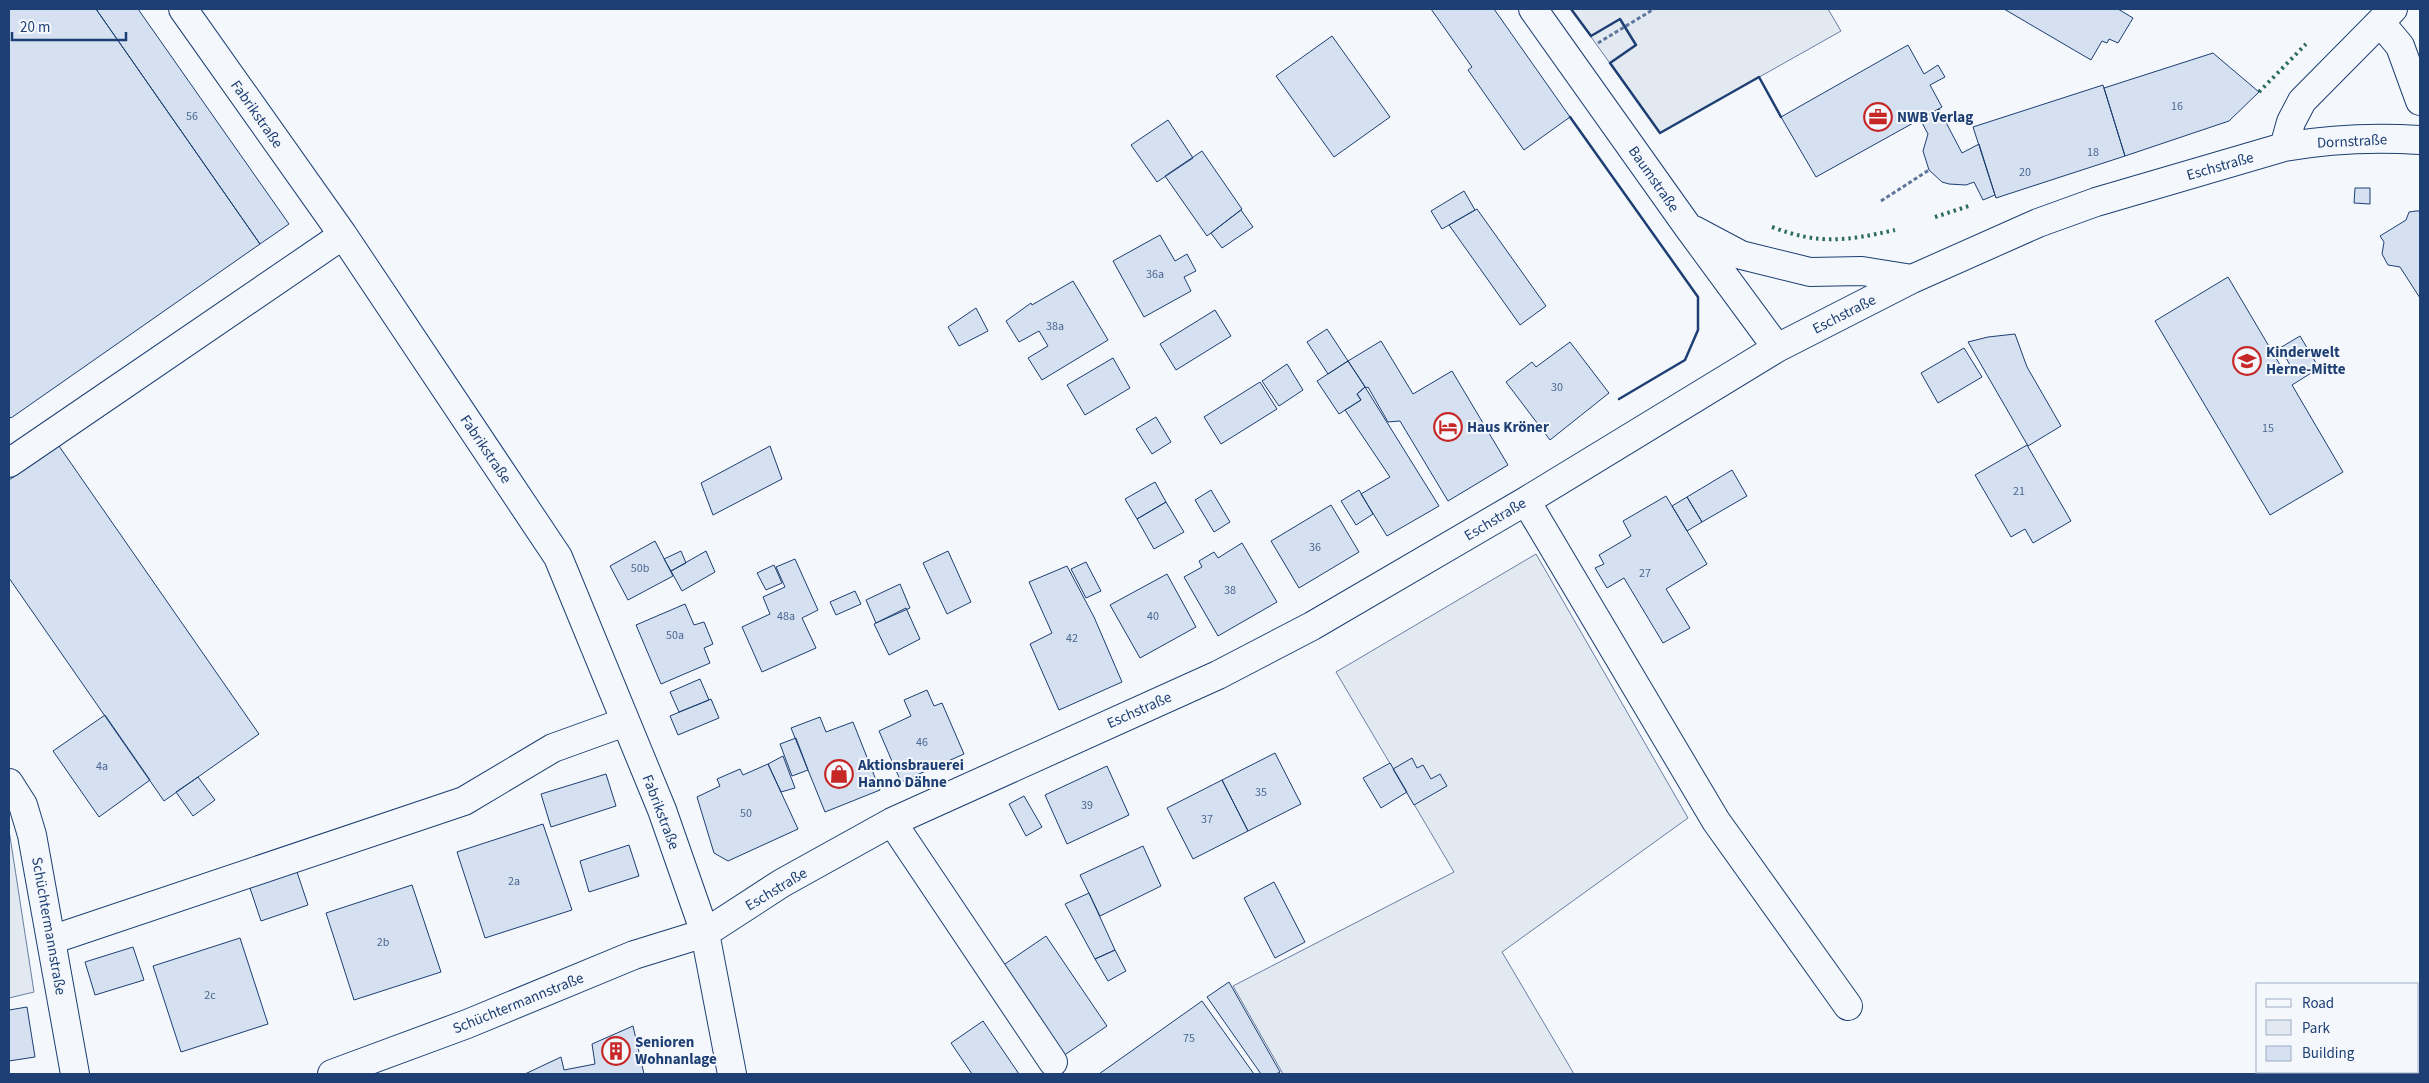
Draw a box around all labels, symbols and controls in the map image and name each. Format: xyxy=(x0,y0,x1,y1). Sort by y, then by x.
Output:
scale bar xyxy=(12,10,126,42)
text: 20 m xyxy=(20,17,50,38)
street label: Fabrikstraße xyxy=(225,76,288,153)
house number: 16 xyxy=(2171,98,2183,115)
office icon: NWB Verlag xyxy=(1863,102,1893,132)
place label: NWB Verlag xyxy=(1897,107,1973,128)
house number: 56 xyxy=(186,108,198,125)
street label: Dornstraße xyxy=(2316,129,2388,154)
street label: Baumstraße xyxy=(1623,142,1684,217)
house number: 18 xyxy=(2087,144,2099,161)
street label: Eschstraße xyxy=(2184,147,2256,186)
house number: 20 xyxy=(2019,164,2031,181)
house number: 36a xyxy=(1146,266,1164,283)
street label: Eschstraße xyxy=(1809,289,1880,339)
house number: 38a xyxy=(1046,318,1064,335)
place label: Kinderwelt Herne-Mitte xyxy=(2266,342,2346,380)
school or university icon: Kinderwelt Herne-Mitte xyxy=(2232,346,2262,376)
house number: 30 xyxy=(1551,379,1563,396)
street label: Fabrikstraße xyxy=(455,411,516,488)
hotel icon: Haus Kröner xyxy=(1433,412,1463,442)
place label: Haus Kröner xyxy=(1467,417,1549,438)
house number: 15 xyxy=(2262,420,2274,437)
house number: 21 xyxy=(2013,483,2025,500)
street label: Eschstraße xyxy=(1460,493,1530,546)
house number: 36 xyxy=(1309,539,1321,556)
house number: 50b xyxy=(631,560,650,577)
house number: 27 xyxy=(1639,565,1651,582)
house number: 38 xyxy=(1224,582,1236,599)
house number: 48a xyxy=(777,608,795,625)
house number: 40 xyxy=(1147,608,1159,625)
house number: 50a xyxy=(666,627,684,644)
house number: 42 xyxy=(1066,630,1078,647)
street label: Eschstraße xyxy=(1104,687,1175,734)
house number: 46 xyxy=(916,734,928,751)
place label: Aktionsbrauerei Hanno Dähne xyxy=(857,755,964,793)
house number: 4a xyxy=(96,758,108,775)
shop icon: Aktionsbrauerei Hanno Dähne xyxy=(824,759,854,789)
street label: Fabrikstraße xyxy=(637,772,684,853)
house number: 35 xyxy=(1255,784,1267,801)
house number: 39 xyxy=(1081,797,1093,814)
house number: 50 xyxy=(740,805,752,822)
house number: 37 xyxy=(1201,811,1213,828)
street label: Schüchtermannstraße xyxy=(26,856,71,997)
street label: Eschstraße xyxy=(741,863,811,916)
house number: 2a xyxy=(508,873,520,890)
house number: 2b xyxy=(377,934,390,951)
street label: Schüchtermannstraße xyxy=(450,968,587,1039)
legend xyxy=(2256,983,2419,1073)
house number: 2c xyxy=(204,987,216,1004)
text: Road xyxy=(2302,993,2334,1014)
text: Park xyxy=(2302,1018,2331,1039)
house number: 75 xyxy=(1183,1030,1195,1047)
place label: Senioren Wohnanlage xyxy=(635,1032,717,1070)
building icon: Senioren Wohnanlage xyxy=(601,1036,631,1066)
text: Building xyxy=(2302,1043,2355,1064)

